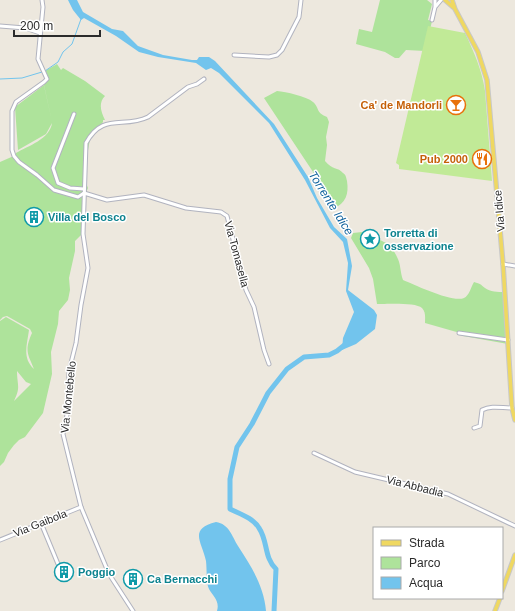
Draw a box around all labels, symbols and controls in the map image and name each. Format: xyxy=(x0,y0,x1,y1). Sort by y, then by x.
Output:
scale bar xyxy=(14,12,100,38)
text: 200 m xyxy=(20,19,53,33)
bar icon: Ca' de Mandorli xyxy=(445,94,467,116)
place label: Ca' de Mandorli xyxy=(361,99,442,111)
restaurant icon: Pub 2000 xyxy=(471,148,493,170)
place label: Pub 2000 xyxy=(420,153,468,165)
water label: Torrente Idice xyxy=(306,168,356,238)
street label: Via Idice xyxy=(491,190,507,232)
building icon: Villa del Bosco xyxy=(23,206,45,228)
place label: Villa del Bosco xyxy=(48,211,126,223)
street label: Via Tomasella xyxy=(222,220,252,289)
place label: Torretta di osservazione xyxy=(384,227,454,252)
place icon: Torretta di osservazione xyxy=(359,228,381,250)
street label: Via Montebello xyxy=(58,360,78,434)
street label: Via Abbadia xyxy=(385,473,446,499)
street label: Via Gaibola xyxy=(11,506,69,539)
legend xyxy=(373,527,503,599)
text: Strada xyxy=(409,536,445,550)
text: Parco xyxy=(409,556,441,570)
building icon: Poggio xyxy=(53,561,75,583)
place label: Poggio xyxy=(78,566,116,578)
building icon: Ca Bernacchi xyxy=(122,568,144,590)
place label: Ca Bernacchi xyxy=(147,573,217,585)
text: Acqua xyxy=(409,576,443,590)

